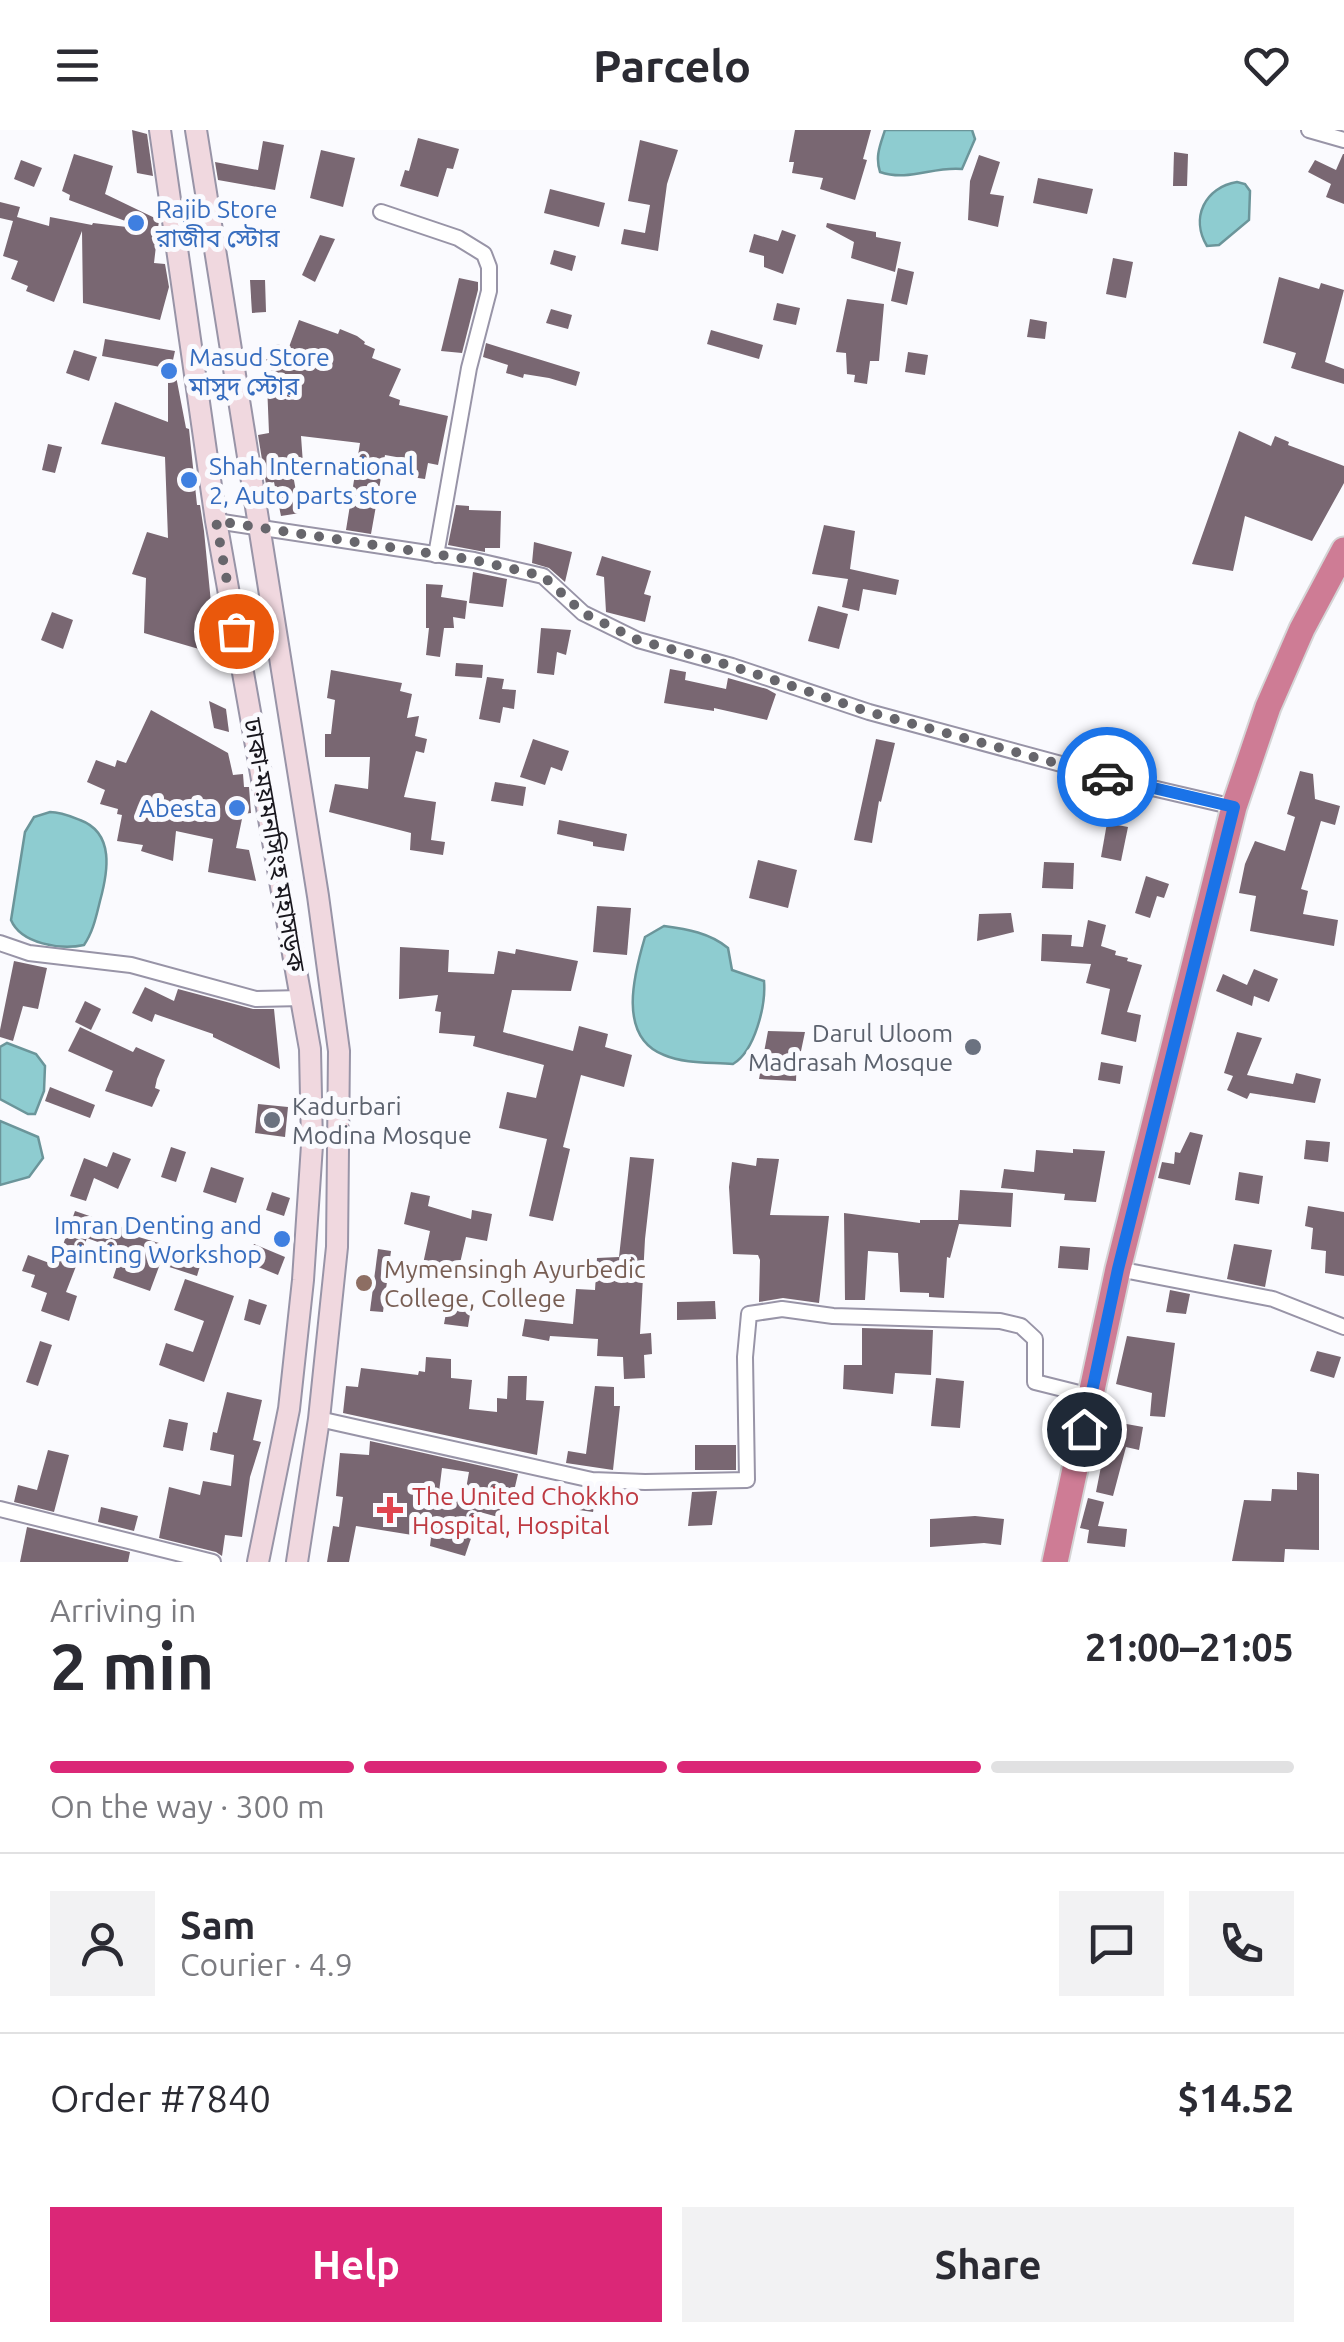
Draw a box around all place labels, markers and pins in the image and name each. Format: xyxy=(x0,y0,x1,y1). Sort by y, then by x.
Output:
place label: Rajib Store রাজীব স্টোর xyxy=(155,195,281,252)
marker: Rajib Store রাজীব স্টোর xyxy=(125,212,147,234)
place label: Masud Store মাসুদ স্টোর xyxy=(188,343,330,401)
marker: Masud Store মাসুদ স্টোর xyxy=(158,360,180,382)
place label: Shah International 2, Auto parts store xyxy=(209,452,417,509)
marker: Shah International 2, Auto parts store xyxy=(178,469,200,491)
pin xyxy=(194,589,279,674)
place label: Abesta xyxy=(139,794,217,822)
marker: Abesta xyxy=(226,797,248,819)
place label: Darul Uloom Madrasah Mosque xyxy=(748,1019,953,1076)
marker: Darul Uloom Madrasah Mosque xyxy=(962,1036,984,1058)
place label: Kadurbari Modina Mosque xyxy=(292,1092,472,1149)
marker: Kadurbari Modina Mosque xyxy=(261,1109,283,1131)
place label: Imran Denting and Painting Workshop xyxy=(50,1211,262,1268)
marker: Imran Denting and Painting Workshop xyxy=(271,1228,293,1250)
place label: Mymensingh Ayurbedic College, College xyxy=(384,1255,646,1312)
marker: Mymensingh Ayurbedic College, College xyxy=(353,1272,375,1294)
pin xyxy=(1042,1387,1127,1472)
place label: The United Chokkho Hospital, Hospital xyxy=(412,1482,639,1539)
marker: The United Chokkho Hospital, Hospital xyxy=(377,1497,403,1523)

